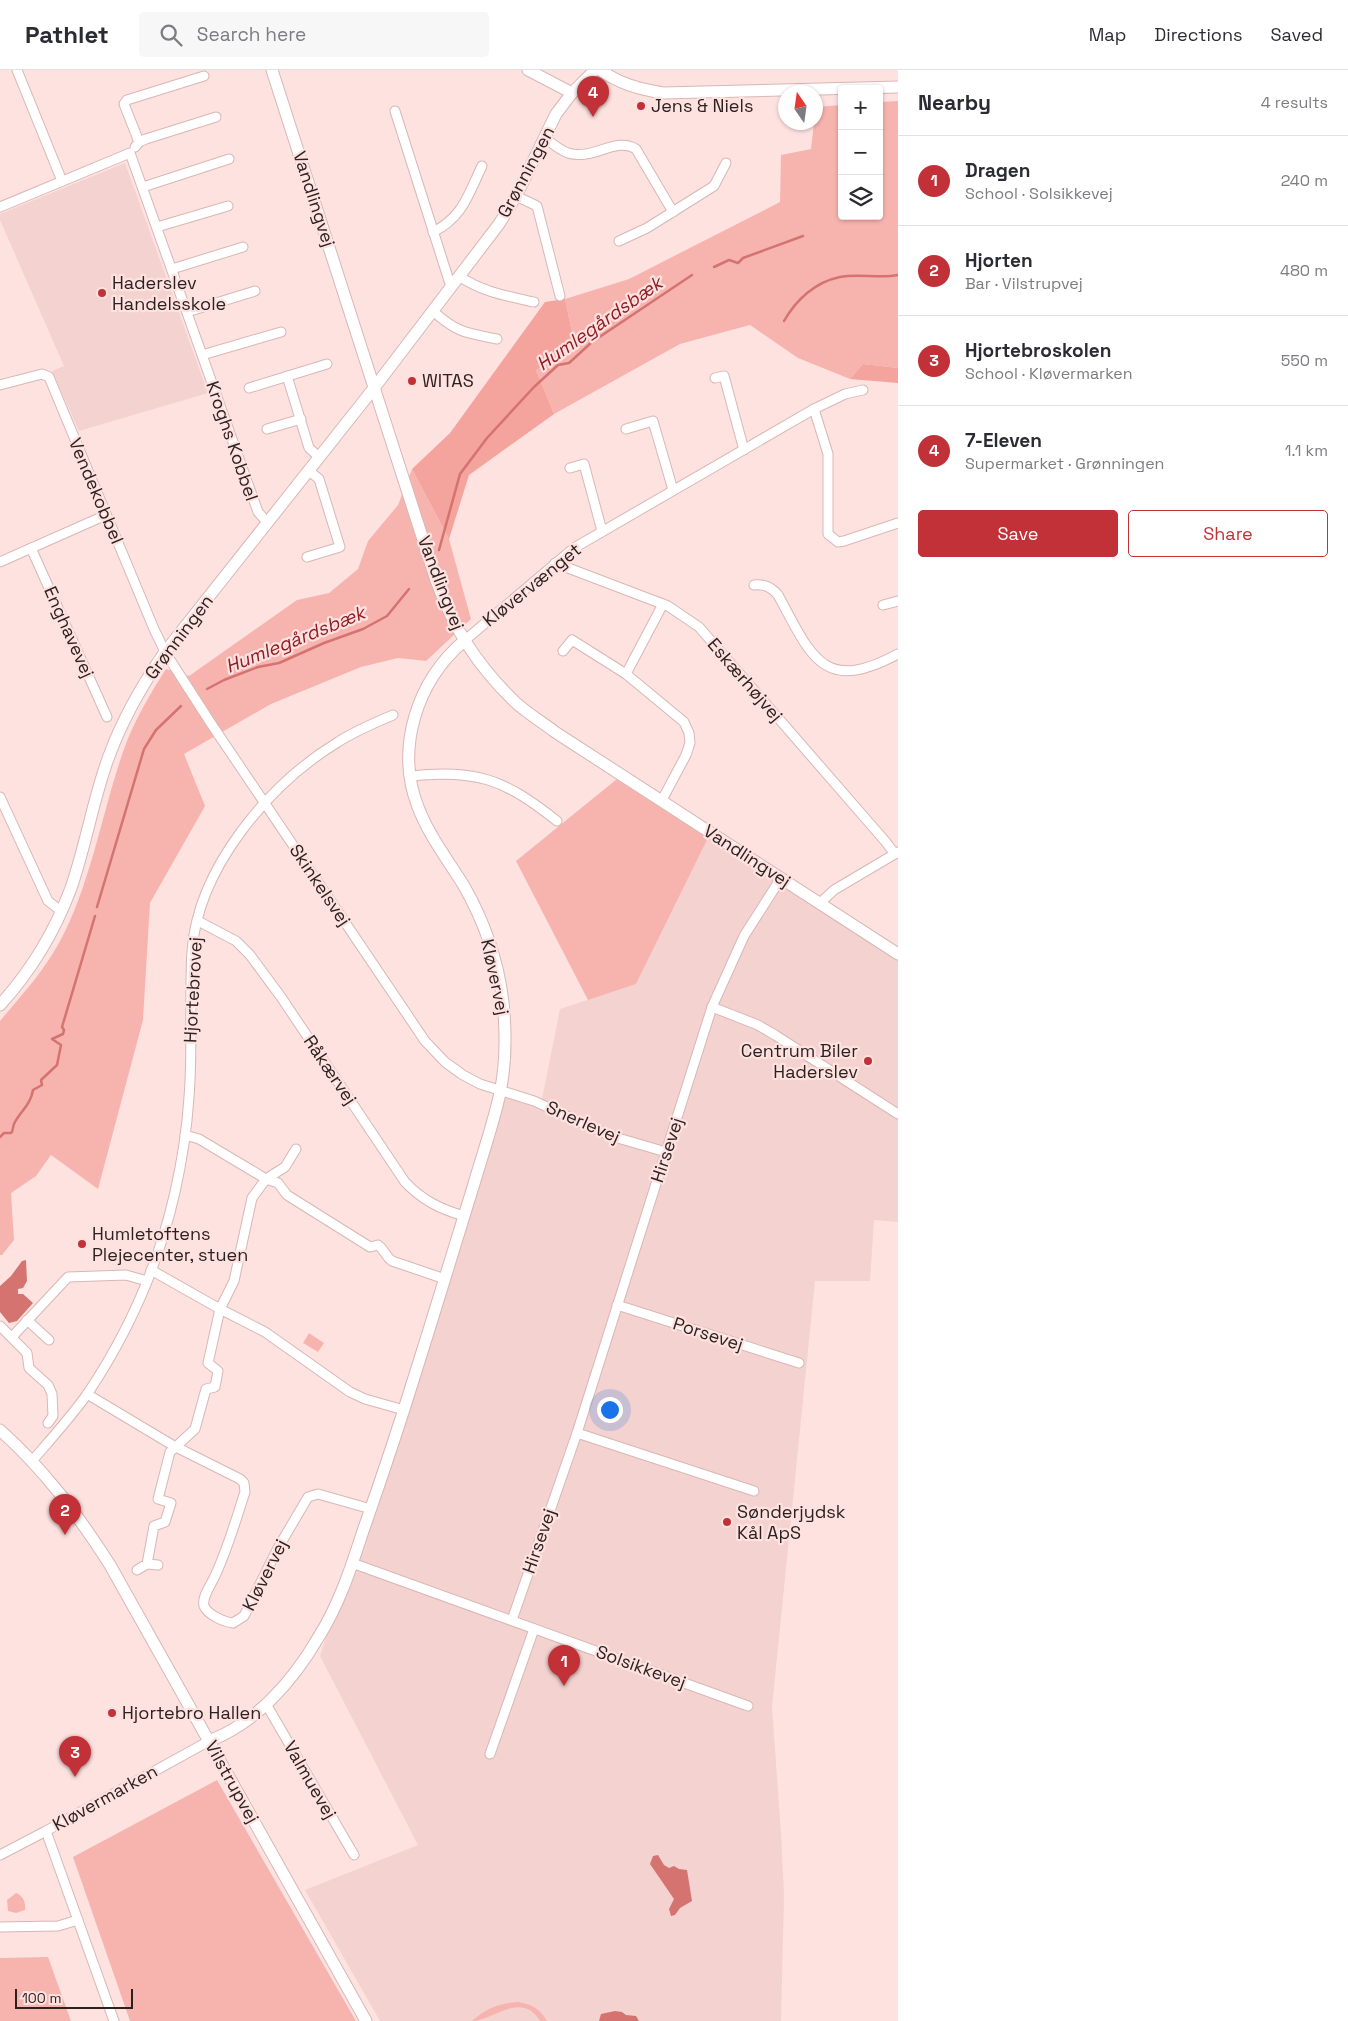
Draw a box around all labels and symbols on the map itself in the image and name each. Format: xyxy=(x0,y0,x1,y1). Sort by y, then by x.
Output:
pin: 4 xyxy=(577,76,609,117)
north arrow xyxy=(778,85,823,130)
place label: Jens & Niels xyxy=(651,94,753,117)
marker: Jens & Niels xyxy=(635,100,647,112)
street label: Grønningen xyxy=(492,122,559,221)
street label: Vandlingvej xyxy=(288,148,341,250)
water label: Humlegårdsbæk xyxy=(531,269,670,376)
place label: Haderslev Handelsskole xyxy=(112,271,226,315)
marker: Haderslev Handelsskole xyxy=(96,287,108,299)
place label: WITAS xyxy=(422,369,474,392)
marker: WITAS xyxy=(406,375,418,387)
street label: Kroghs Kobbel xyxy=(201,378,264,504)
street label: Vendekobbel xyxy=(64,434,129,547)
street label: Vandlingvej xyxy=(413,532,470,633)
street label: Kløvervænget xyxy=(478,538,586,631)
street label: Enghavevej xyxy=(39,582,100,681)
street label: Grønningen xyxy=(139,590,218,684)
water label: Humlegårdsbæk xyxy=(222,599,371,679)
street label: Eskærhøjvej xyxy=(703,633,788,726)
street label: Vandlingvej xyxy=(699,819,795,892)
street label: Skinkelsvej xyxy=(285,839,356,930)
street label: Hjortebrovej xyxy=(178,936,207,1044)
street label: Kløvervej xyxy=(476,937,515,1017)
street label: Råkærvej xyxy=(299,1031,362,1109)
place label: Centrum Biler Haderslev xyxy=(741,1039,858,1083)
marker: Centrum Biler Haderslev xyxy=(862,1055,874,1067)
street label: Snerlevej xyxy=(543,1095,624,1148)
street label: Hirsevej xyxy=(645,1114,688,1185)
place label: Humletoftens Plejecenter, stuen xyxy=(92,1222,248,1266)
marker: Humletoftens Plejecenter, stuen xyxy=(76,1238,88,1250)
street label: Porsevej xyxy=(670,1311,746,1356)
your location xyxy=(597,1397,623,1423)
pin: 2 xyxy=(49,1494,81,1535)
place label: Sønderjydsk Kål ApS xyxy=(737,1500,846,1544)
street label: Hirsevej xyxy=(517,1505,560,1576)
marker: Sønderjydsk Kål ApS xyxy=(721,1516,733,1528)
street label: Kløvervej xyxy=(237,1535,292,1614)
street label: Solsikkevej xyxy=(593,1640,689,1693)
pin: 1 xyxy=(548,1645,580,1686)
place label: Hjortebro Hallen xyxy=(122,1701,261,1724)
marker: Hjortebro Hallen xyxy=(106,1707,118,1719)
pin: 3 xyxy=(59,1736,91,1777)
street label: Vilstrupvej xyxy=(200,1736,265,1827)
street label: Valmuevej xyxy=(279,1737,342,1823)
street label: Kløvermarken xyxy=(48,1759,161,1836)
scale bar xyxy=(15,1986,132,2009)

